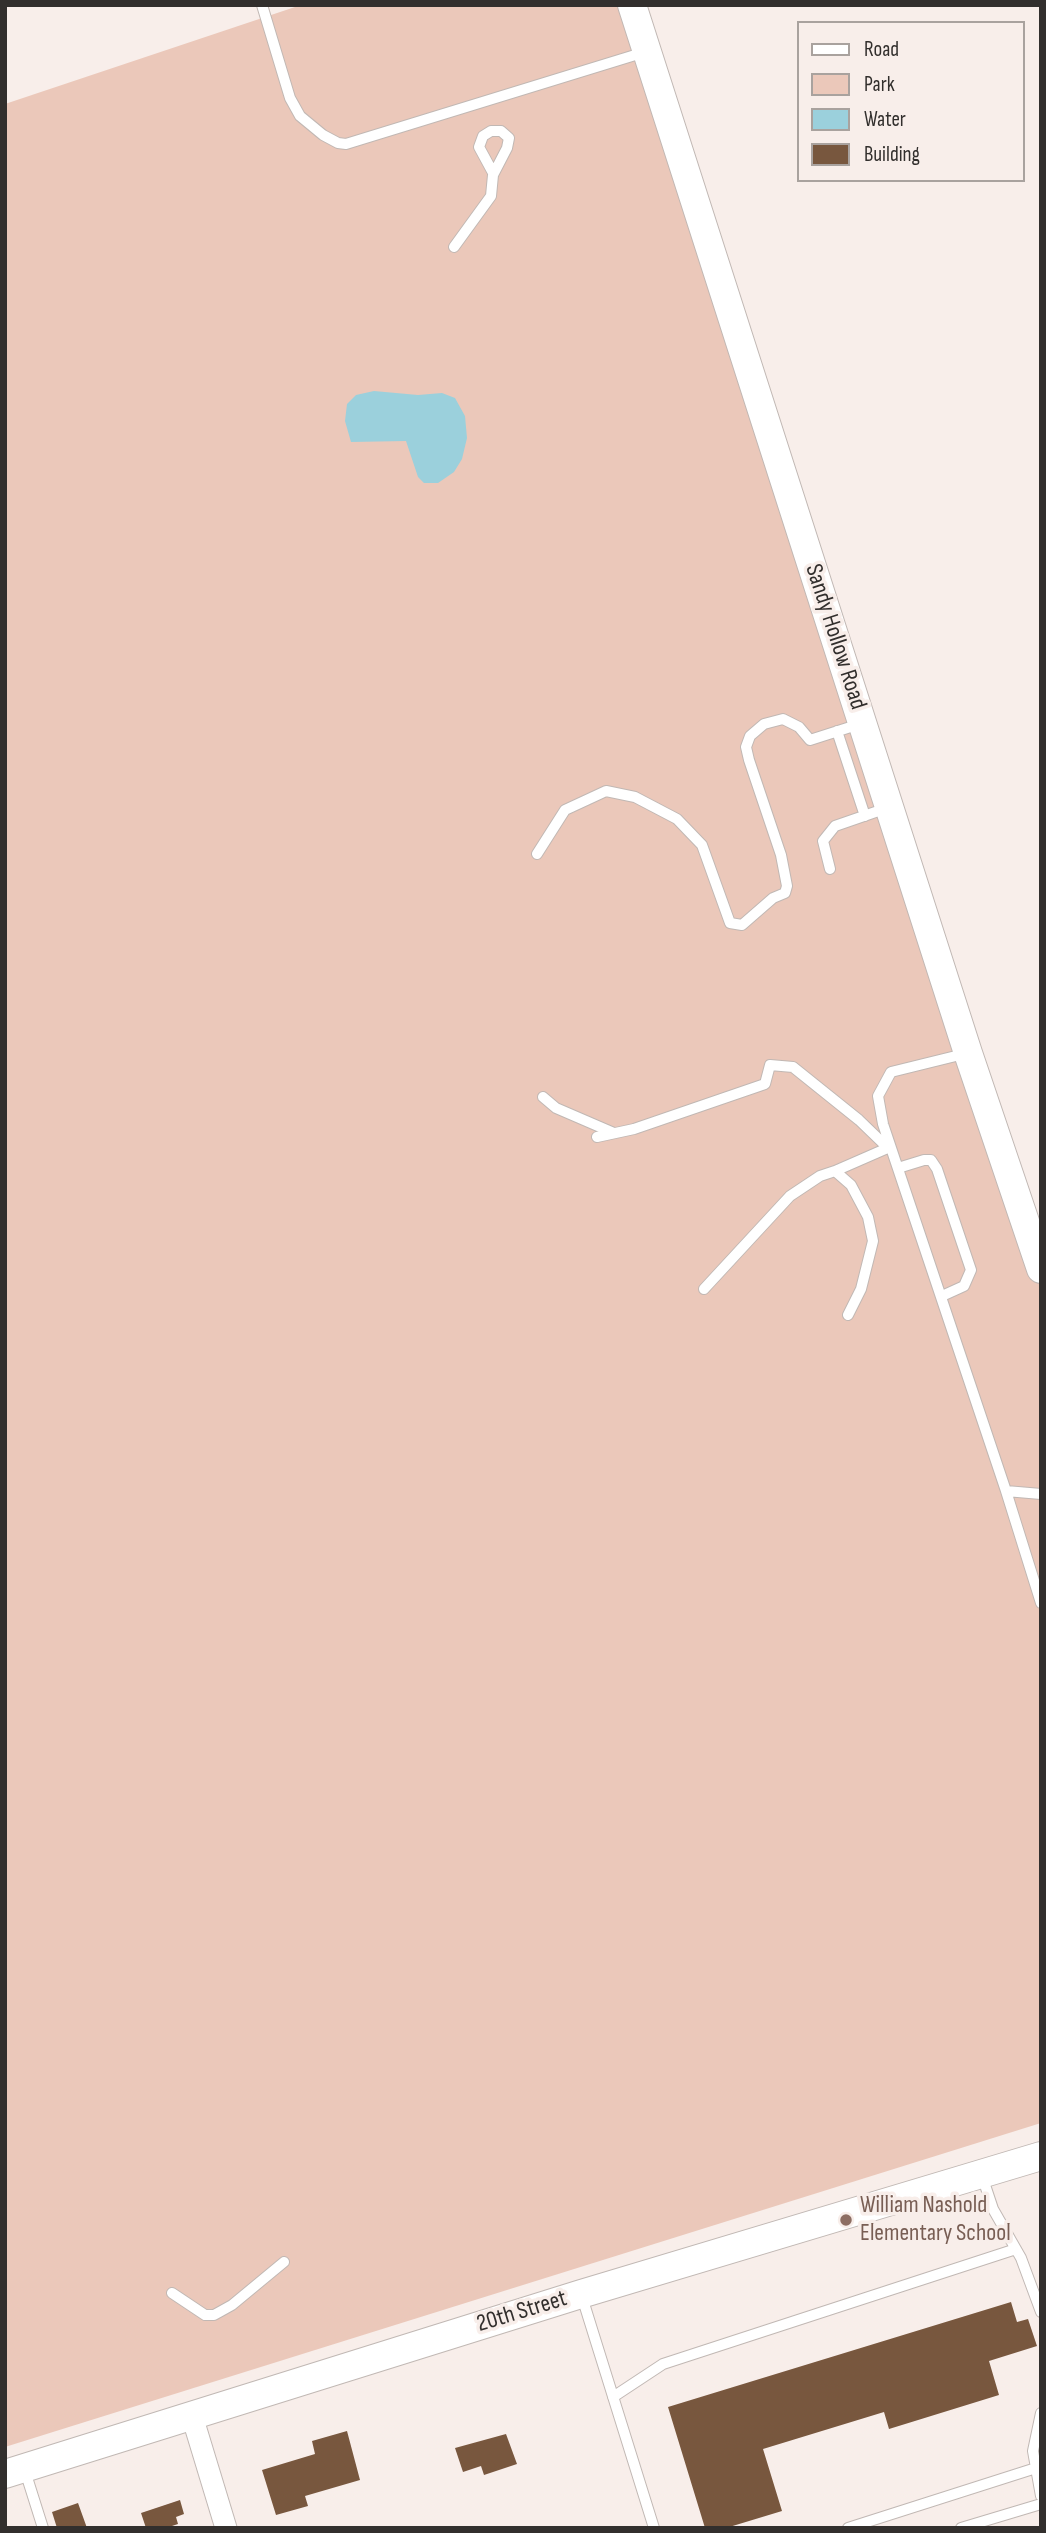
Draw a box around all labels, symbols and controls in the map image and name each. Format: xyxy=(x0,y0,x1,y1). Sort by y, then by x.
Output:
legend xyxy=(797,21,1025,182)
text: Road xyxy=(864,37,899,62)
text: Park xyxy=(864,72,895,97)
text: Water xyxy=(864,107,906,132)
text: Building xyxy=(864,142,920,167)
street label: Sandy Hollow Road xyxy=(798,561,872,713)
place label: William Nashold Elementary School xyxy=(860,2192,1011,2248)
marker: William Nashold Elementary School xyxy=(838,2212,854,2228)
street label: 20th Street xyxy=(473,2285,571,2339)

